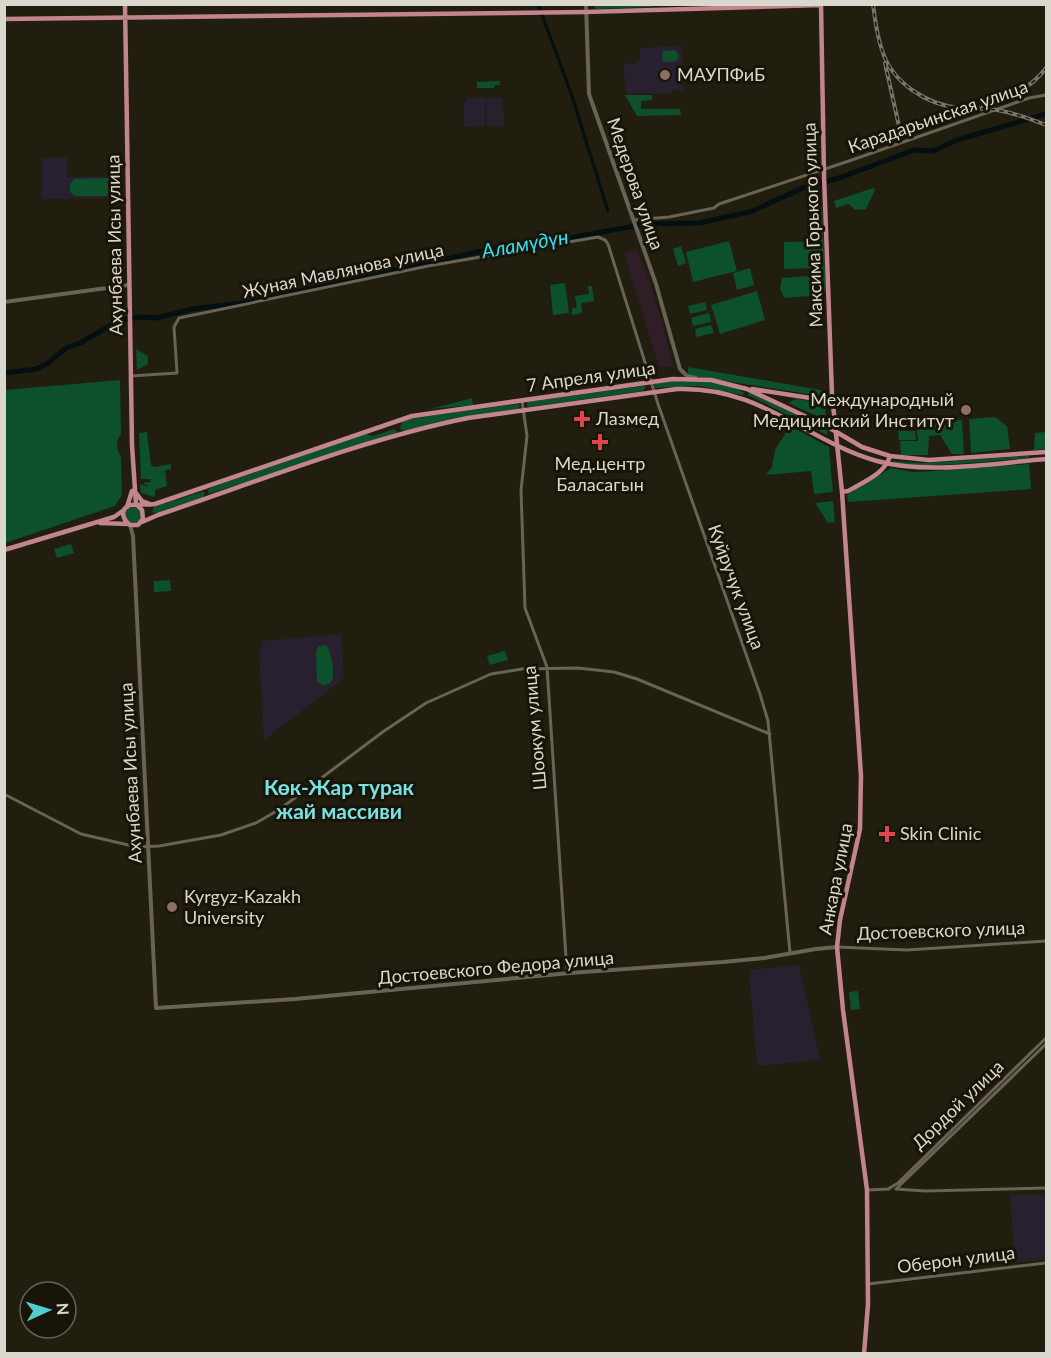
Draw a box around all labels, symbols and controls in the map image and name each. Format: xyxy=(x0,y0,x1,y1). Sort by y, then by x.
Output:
place label: МАУПФиБ xyxy=(677,63,765,85)
marker: МАУПФиБ xyxy=(658,68,672,82)
street label: Карадарьинская улица xyxy=(845,75,1030,157)
street label: Медерова улица xyxy=(603,115,669,253)
street label: Максима Горького улица xyxy=(797,122,827,328)
street label: Ахунбаева Исы улица xyxy=(101,154,127,336)
water label: Аламүдүн xyxy=(479,224,570,263)
street label: Жуная Мавлянова улица xyxy=(240,238,446,302)
street label: 7 Апреля улица xyxy=(525,356,657,396)
place label: Международный Медицинский Институт xyxy=(753,388,954,431)
marker: Международный Медицинский Институт xyxy=(959,403,973,417)
place label: Лазмед xyxy=(595,407,659,429)
marker: Лазмед xyxy=(573,410,591,428)
marker: Мед.центр Баласагын xyxy=(591,433,609,451)
place label: Мед.центр Баласагын xyxy=(555,452,645,495)
street label: Куйручук улица xyxy=(704,521,770,652)
street label: Шоокум улица xyxy=(518,665,550,791)
street label: Ахунбаева Исы улица xyxy=(114,682,146,864)
district label: Көк-Жар турак жай массиви xyxy=(264,774,415,823)
street label: Анкара улица xyxy=(813,821,857,937)
place label: Skin Clinic xyxy=(900,822,982,844)
marker: Skin Clinic xyxy=(878,825,896,843)
place label: Kyrgyz-Kazakh University xyxy=(184,885,301,928)
marker: Kyrgyz-Kazakh University xyxy=(165,900,179,914)
street label: Достоевского улица xyxy=(856,916,1026,944)
street label: Достоевского Федора улица xyxy=(377,946,615,988)
street label: Дордой улица xyxy=(907,1055,1008,1153)
street label: Оберон улица xyxy=(896,1241,1016,1277)
north arrow xyxy=(18,1280,78,1340)
text: N xyxy=(54,1302,73,1316)

